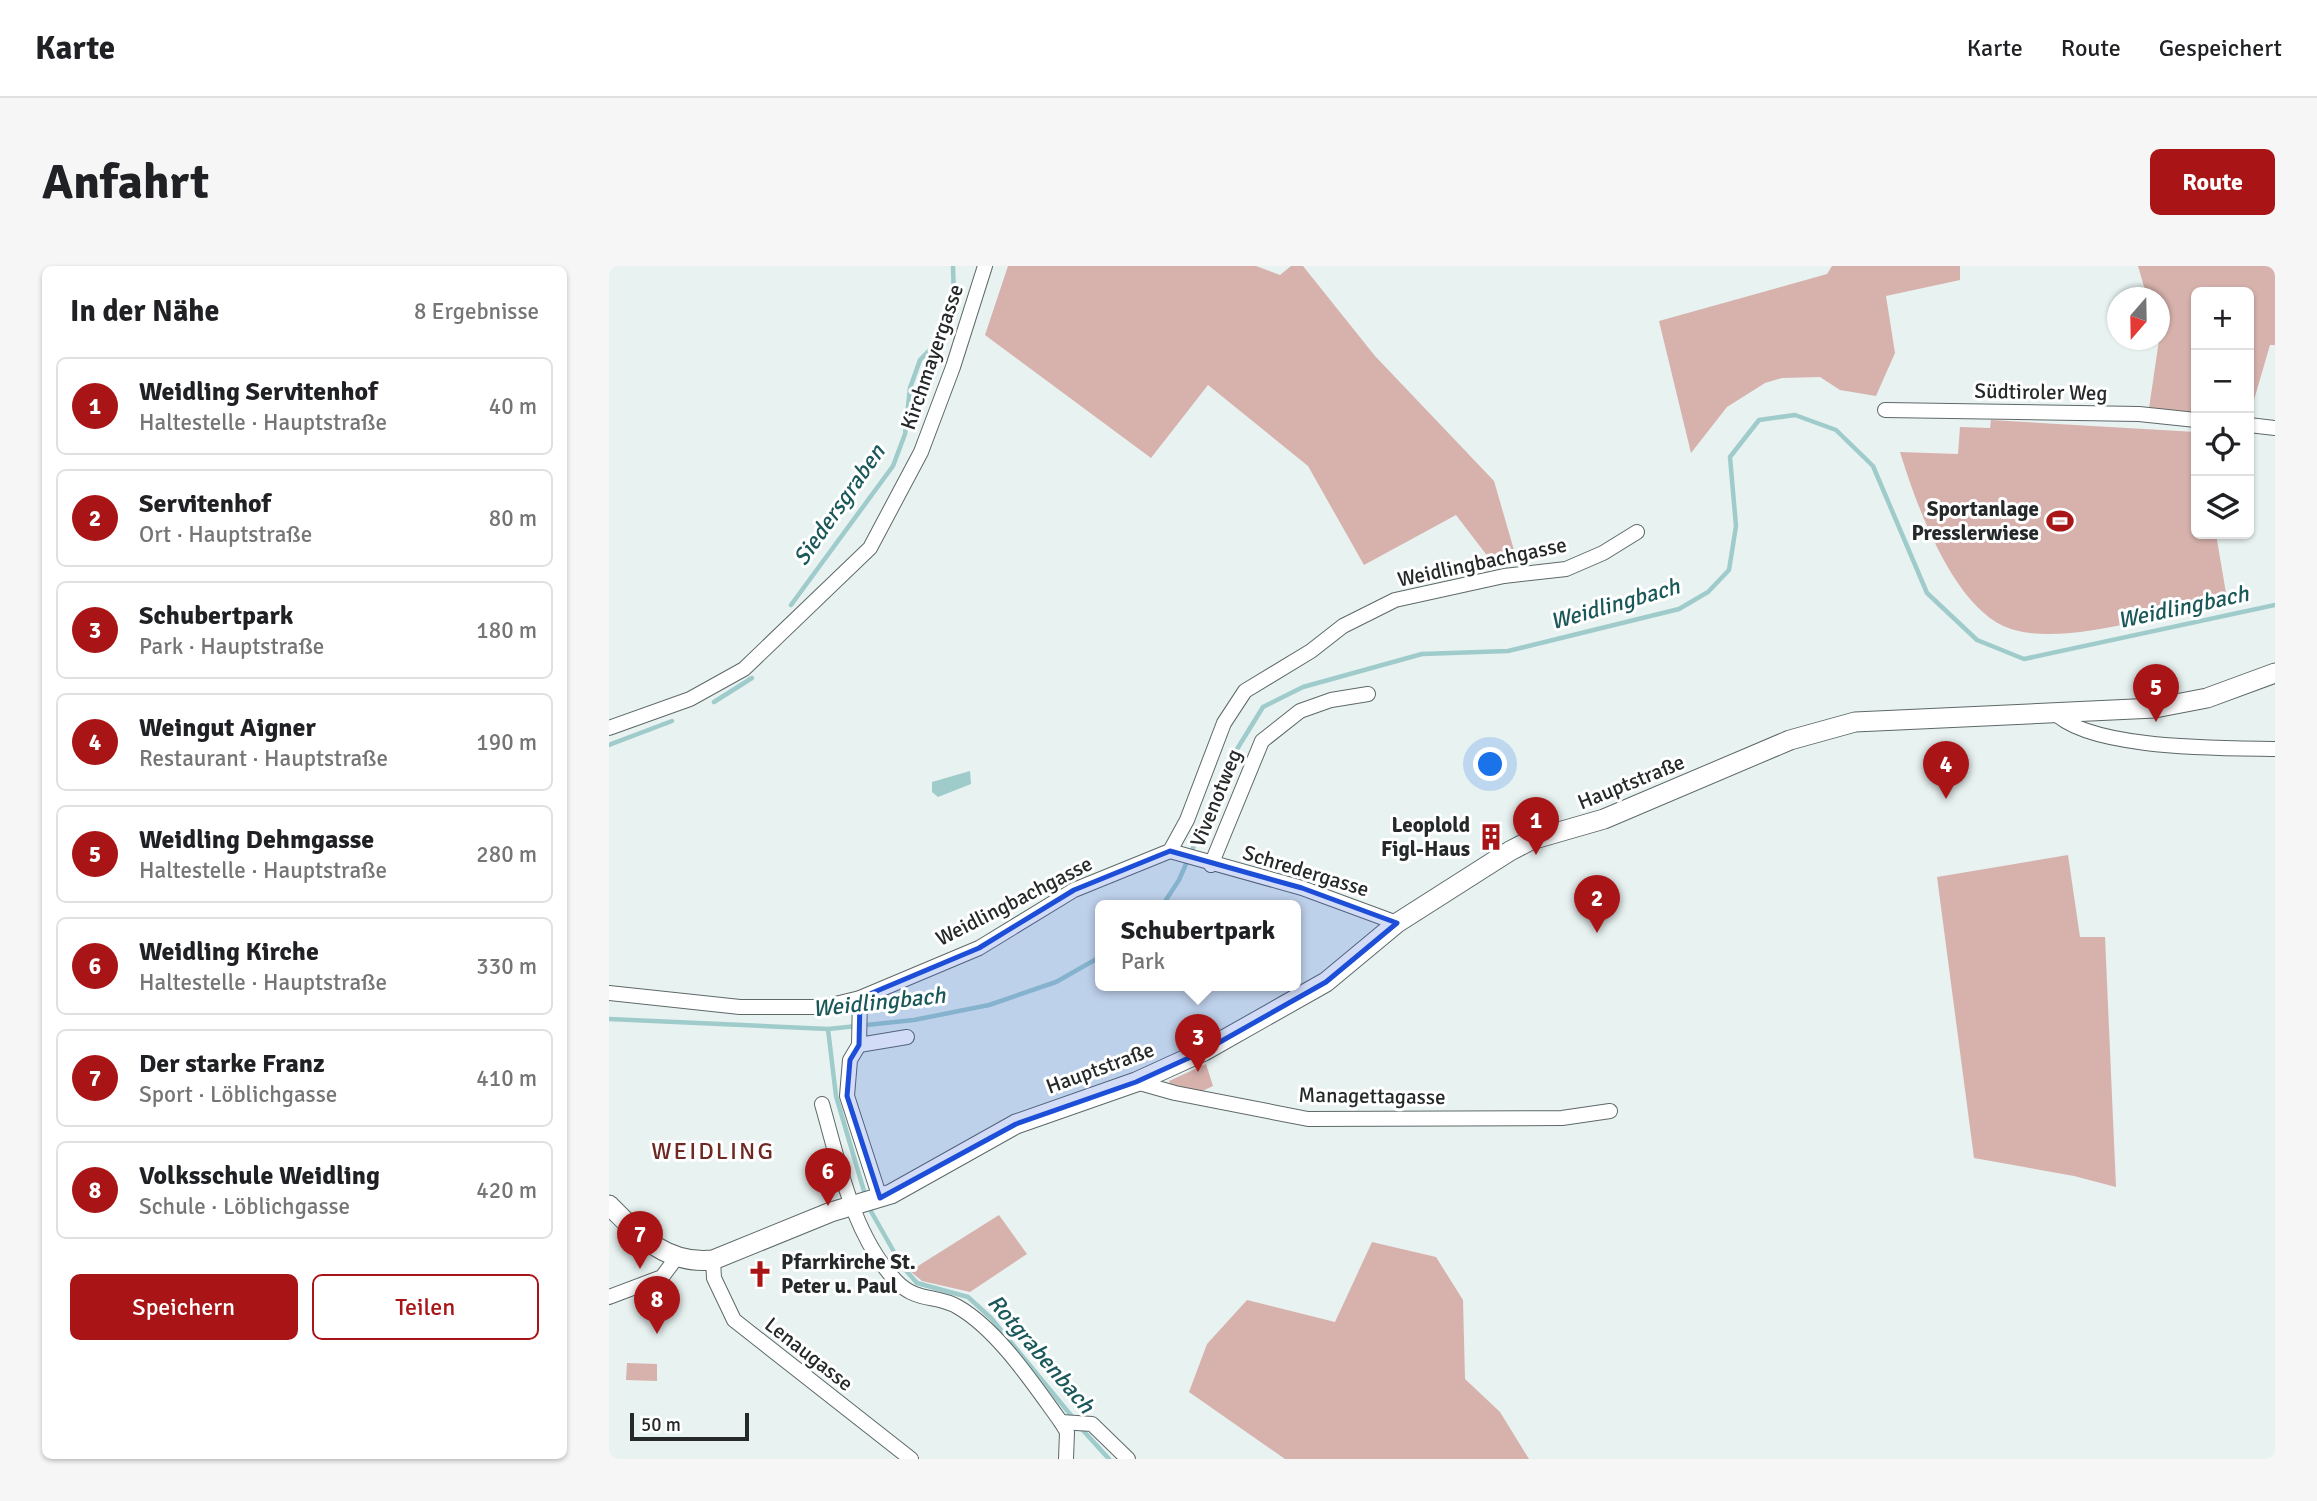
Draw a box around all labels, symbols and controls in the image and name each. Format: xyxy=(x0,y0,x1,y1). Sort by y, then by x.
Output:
text: Karte xyxy=(35,28,115,69)
text: Karte xyxy=(1967,33,2023,63)
text: Route xyxy=(2061,33,2121,63)
text: Gespeichert xyxy=(2159,33,2282,63)
button: Route xyxy=(2150,149,2275,215)
text: Anfahrt xyxy=(42,152,209,212)
street label: Kirchmayergasse xyxy=(895,281,969,433)
north arrow xyxy=(2107,287,2170,350)
map controls xyxy=(2191,287,2254,539)
button: + xyxy=(2191,287,2254,350)
text: In der Nähe xyxy=(70,293,219,330)
text: 8 Ergebnisse xyxy=(414,297,539,326)
button: − xyxy=(2191,350,2254,413)
text: Weidling Servitenhof xyxy=(139,376,378,408)
street label: Südtiroler Weg xyxy=(1974,378,2108,406)
text: 1 xyxy=(89,392,101,421)
text: 40 m xyxy=(489,392,537,421)
text: Haltestelle · Hauptstraße xyxy=(139,408,387,437)
button: locate xyxy=(2191,413,2254,476)
water label: Siedersgraben xyxy=(787,438,892,571)
button: layers xyxy=(2191,476,2254,539)
text: Servitenhof xyxy=(139,488,271,520)
place label: Sportanlage Presslerwiese xyxy=(1911,496,2039,546)
text: 2 xyxy=(89,504,101,533)
text: 80 m xyxy=(489,504,537,533)
sports icon: Sportanlage Presslerwiese xyxy=(2045,506,2075,536)
text: Ort · Hauptstraße xyxy=(139,520,312,549)
street label: Weidlingbachgasse xyxy=(1395,531,1569,593)
water label: Weidlingbach xyxy=(1547,571,1684,636)
water label: Weidlingbach xyxy=(2115,579,2253,635)
text: Schubertpark xyxy=(139,600,293,632)
text: 3 xyxy=(89,616,101,645)
text: 180 m xyxy=(476,616,537,645)
text: Park · Hauptstraße xyxy=(139,632,324,661)
pin: 5 xyxy=(2133,664,2179,722)
text: Weingut Aigner xyxy=(139,712,316,744)
text: 4 xyxy=(89,728,101,757)
text: 190 m xyxy=(476,728,537,757)
pin: 4 xyxy=(1923,741,1969,799)
text: Restaurant · Hauptstraße xyxy=(139,744,388,773)
street label: Vivenotweg xyxy=(1185,745,1247,851)
your location xyxy=(1473,747,1507,781)
street label: Hauptstraße xyxy=(1574,749,1688,815)
pin: 1 xyxy=(1513,797,1559,855)
place label: Leoplold Figl-Haus xyxy=(1381,812,1470,862)
building icon: Leoplold Figl-Haus xyxy=(1476,822,1506,852)
text: Weidling Dehmgasse xyxy=(139,824,374,856)
street label: Schredergasse xyxy=(1240,839,1372,903)
text: 5 xyxy=(89,840,101,869)
text: 280 m xyxy=(476,840,537,869)
street label: Weidlingbachgasse xyxy=(931,850,1097,952)
text: Haltestelle · Hauptstraße xyxy=(139,856,387,885)
pin: 2 xyxy=(1574,875,1620,933)
popup xyxy=(1095,900,1301,991)
text: Schubertpark xyxy=(1121,915,1275,947)
text: Weidling Kirche xyxy=(139,936,319,968)
text: Park xyxy=(1121,947,1165,976)
text: 6 xyxy=(89,952,101,981)
text: 330 m xyxy=(476,952,537,981)
text: Haltestelle · Hauptstraße xyxy=(139,968,387,997)
water label: Weidlingbach xyxy=(811,980,948,1023)
pin: 3 xyxy=(1175,1014,1221,1072)
street label: Hauptstraße xyxy=(1042,1036,1158,1100)
text: Der starke Franz xyxy=(139,1048,325,1080)
text: 7 xyxy=(89,1064,101,1093)
text: 410 m xyxy=(476,1064,537,1093)
text: Sport · Löblichgasse xyxy=(139,1080,337,1109)
street label: Managettagasse xyxy=(1298,1082,1446,1110)
district label: WEIDLING xyxy=(651,1136,775,1166)
pin: 6 xyxy=(805,1148,851,1206)
text: Volksschule Weidling xyxy=(139,1160,380,1192)
text: 8 xyxy=(89,1176,101,1205)
text: 420 m xyxy=(476,1176,537,1205)
text: Schule · Löblichgasse xyxy=(139,1192,350,1221)
pin: 7 xyxy=(617,1211,663,1269)
place label: Pfarrkirche St. Peter u. Paul xyxy=(781,1249,916,1299)
church icon: Pfarrkirche St. Peter u. Paul xyxy=(745,1259,775,1289)
button: Speichern xyxy=(70,1274,298,1340)
button: Teilen xyxy=(312,1274,539,1340)
pin: 8 xyxy=(634,1276,680,1334)
water label: Rotgrabenbach xyxy=(981,1288,1102,1421)
street label: Lenaugasse xyxy=(760,1311,858,1397)
scale bar xyxy=(630,1410,749,1442)
text: 50 m xyxy=(641,1413,681,1437)

